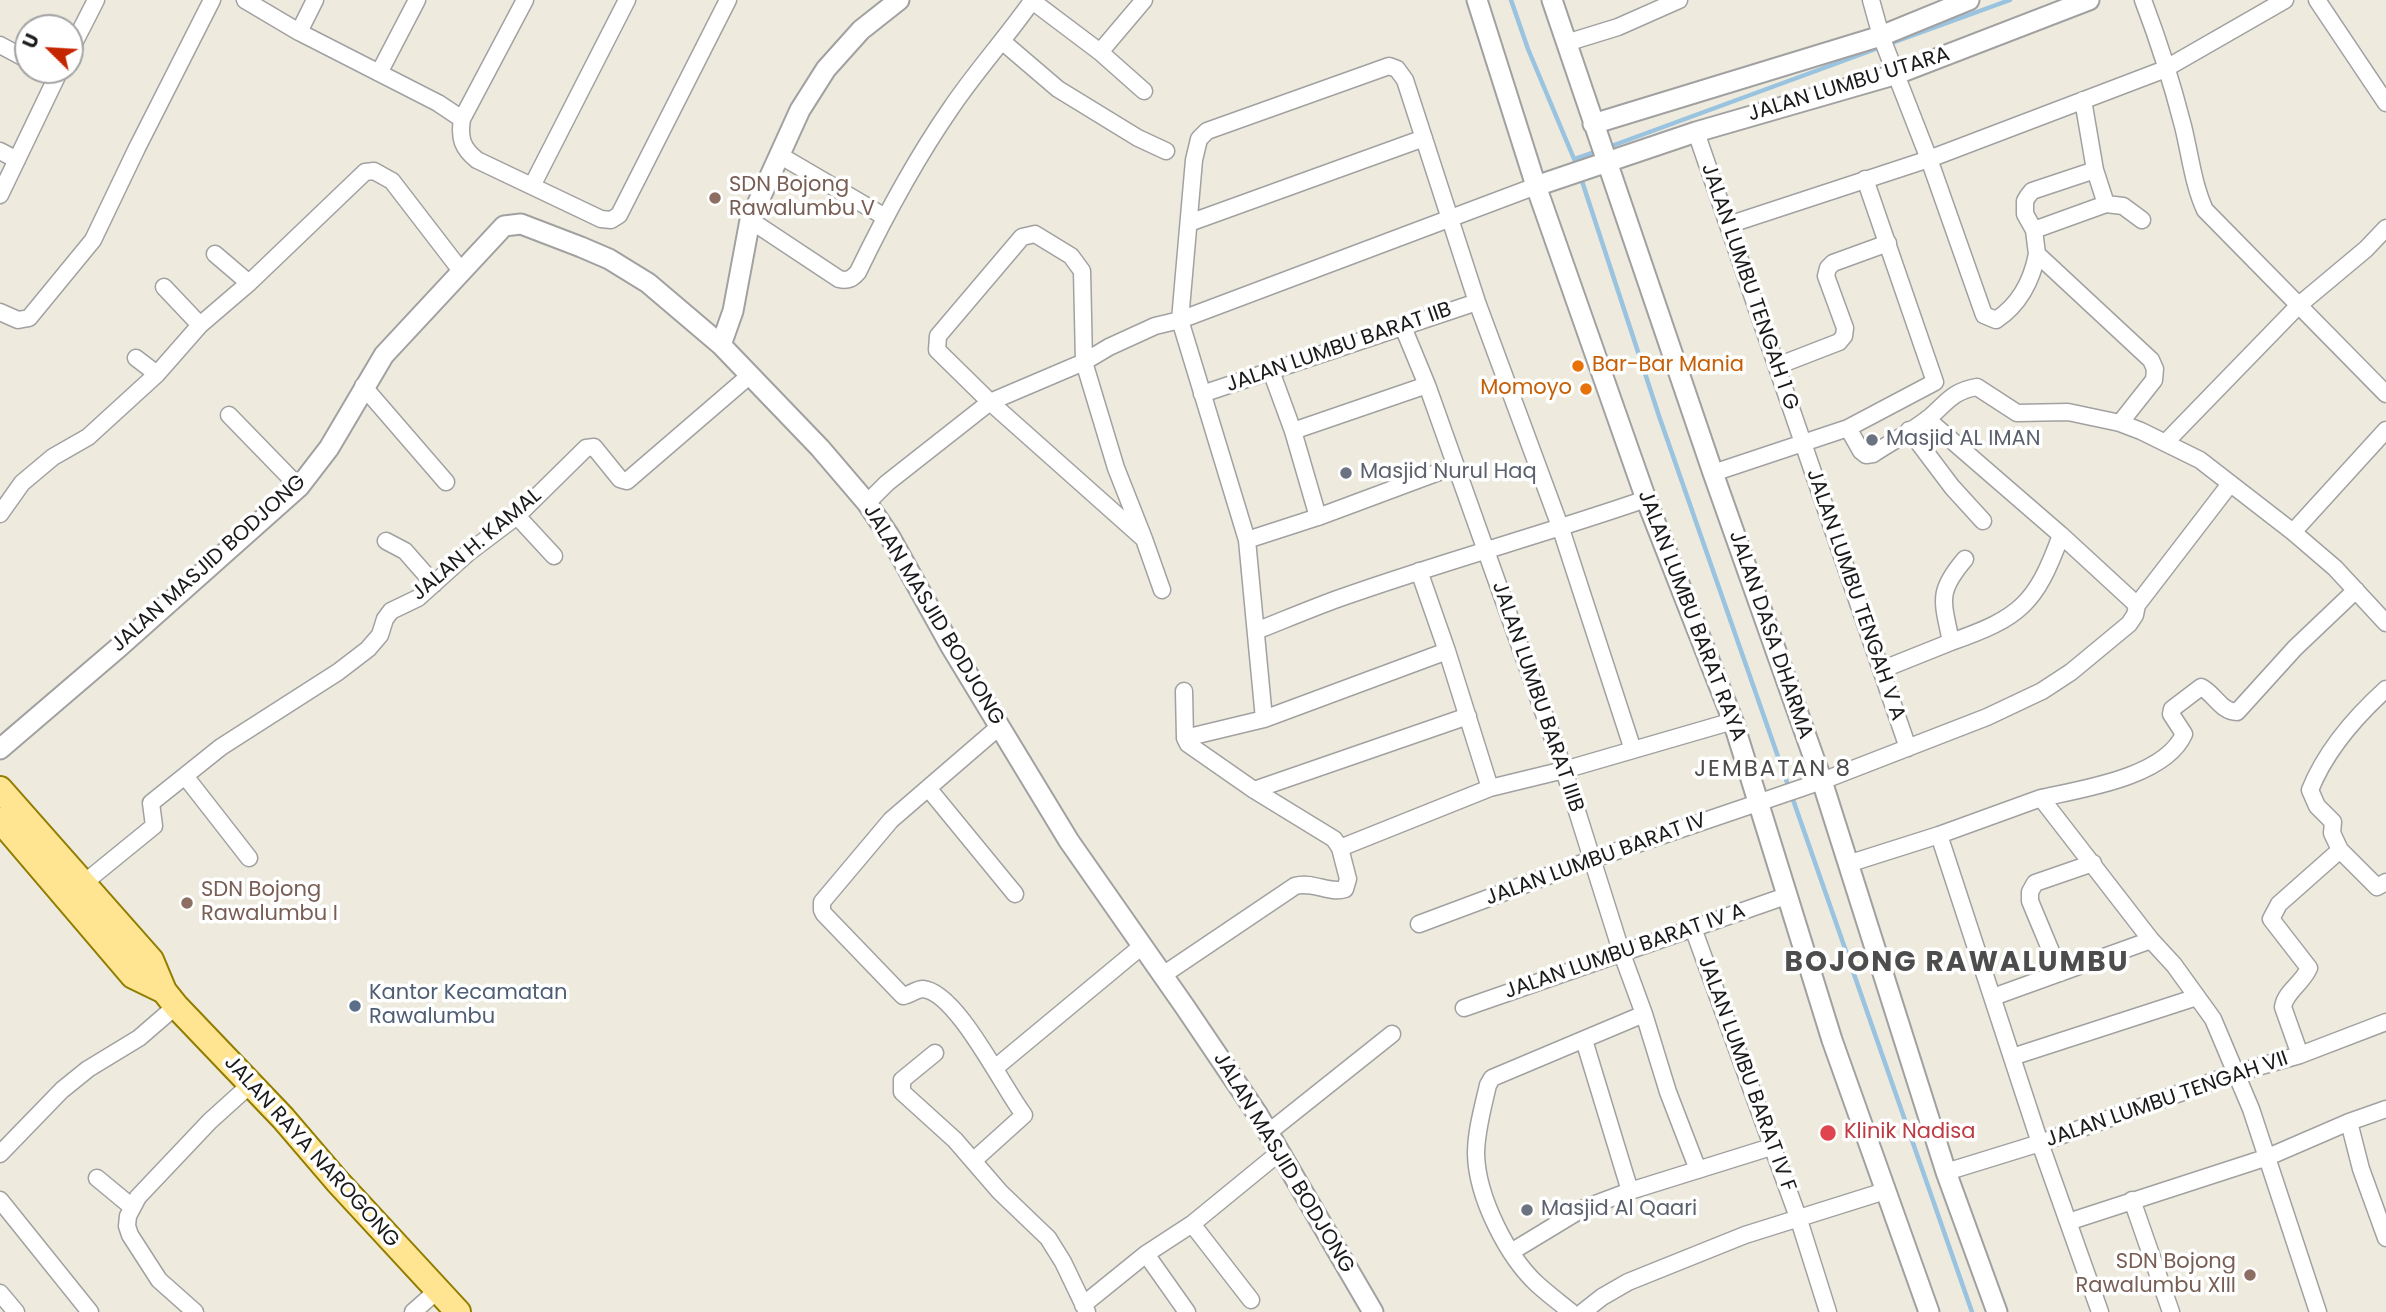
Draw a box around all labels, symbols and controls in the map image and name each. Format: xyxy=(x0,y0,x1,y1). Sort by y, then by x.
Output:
north arrow xyxy=(14,14,84,84)
text: U xyxy=(16,29,46,53)
street label: JALAN LUMBU UTARA xyxy=(1745,42,1953,128)
street label: JALAN LUMBU TENGAH 1 G xyxy=(1695,160,1803,414)
place label: SDN Bojong Rawalumbu V xyxy=(729,173,875,223)
marker: SDN Bojong Rawalumbu V xyxy=(707,190,723,206)
street label: JALAN LUMBU BARAT IIB xyxy=(1223,298,1455,398)
place label: Bar-Bar Mania xyxy=(1592,353,1744,379)
marker: Bar-Bar Mania xyxy=(1570,358,1586,374)
place label: Momoyo xyxy=(1480,376,1572,402)
marker: Momoyo xyxy=(1578,381,1594,397)
place label: Masjid AL IMAN xyxy=(1886,427,2040,453)
marker: Masjid AL IMAN xyxy=(1864,432,1880,448)
place label: Masjid Nurul Haq xyxy=(1360,460,1537,486)
marker: Masjid Nurul Haq xyxy=(1338,465,1354,481)
street label: JALAN LUMBU TENGAH V A xyxy=(1800,466,1910,724)
street label: JALAN MASJID BODJONG xyxy=(107,470,311,658)
street label: JALAN H. KAMAL xyxy=(407,483,547,607)
street label: JALAN LUMBU BARAT RAYA xyxy=(1631,487,1751,745)
street label: JALAN MASJID BODJONG xyxy=(857,500,1009,730)
street label: JALAN DASA DHARMA xyxy=(1723,528,1817,742)
street label: JALAN LUMBU BARAT IIIB xyxy=(1486,578,1588,816)
district label: JEMBATAN 8 xyxy=(1695,756,1851,784)
street label: JALAN LUMBU BARAT IV xyxy=(1482,808,1710,912)
place label: SDN Bojong Rawalumbu I xyxy=(201,878,338,928)
marker: SDN Bojong Rawalumbu I xyxy=(179,895,195,911)
street label: JALAN LUMBU BARAT IV A xyxy=(1501,899,1749,1005)
district label: BOJONG RAWALUMBU xyxy=(1787,947,2127,981)
street label: JALAN LUMBU BARAT IV F xyxy=(1692,953,1800,1195)
place label: Kantor Kecamatan Rawalumbu xyxy=(369,981,567,1031)
marker: Kantor Kecamatan Rawalumbu xyxy=(347,998,363,1014)
street label: JALAN LUMBU TENGAH VII xyxy=(2042,1047,2292,1153)
street label: JALAN MASJID BODJONG xyxy=(1207,1048,1359,1278)
street label: JALAN RAYA NAROGONG xyxy=(218,1051,404,1253)
place label: Klinik Nadisa xyxy=(1844,1120,1975,1146)
marker: Klinik Nadisa xyxy=(1818,1123,1838,1143)
place label: Masjid Al Qaari xyxy=(1541,1197,1697,1223)
marker: Masjid Al Qaari xyxy=(1519,1202,1535,1218)
place label: SDN Bojong Rawalumbu XIII xyxy=(2076,1250,2236,1300)
marker: SDN Bojong Rawalumbu XIII xyxy=(2242,1267,2258,1283)

